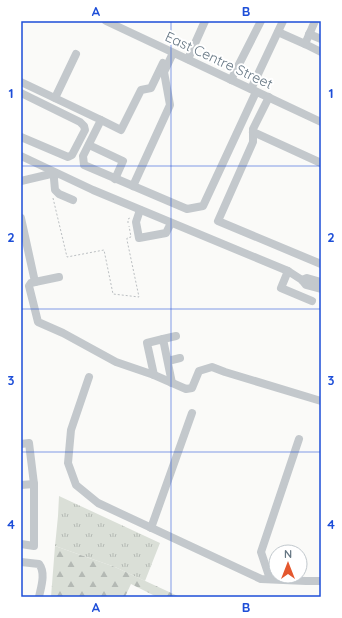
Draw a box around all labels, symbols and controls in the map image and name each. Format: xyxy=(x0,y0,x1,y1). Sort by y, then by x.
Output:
text: A xyxy=(92,3,101,19)
text: B xyxy=(242,3,250,19)
street label: East Centre Street xyxy=(162,27,276,93)
text: 1 xyxy=(8,85,14,101)
text: 1 xyxy=(328,85,334,101)
text: 2 xyxy=(7,229,15,245)
text: 2 xyxy=(327,229,335,245)
text: 3 xyxy=(8,372,15,388)
text: 3 xyxy=(328,372,335,388)
text: 4 xyxy=(7,516,15,532)
text: 4 xyxy=(327,516,335,532)
north arrow xyxy=(268,544,308,584)
text: N xyxy=(284,547,292,561)
text: A xyxy=(92,599,101,615)
text: B xyxy=(242,599,250,615)

